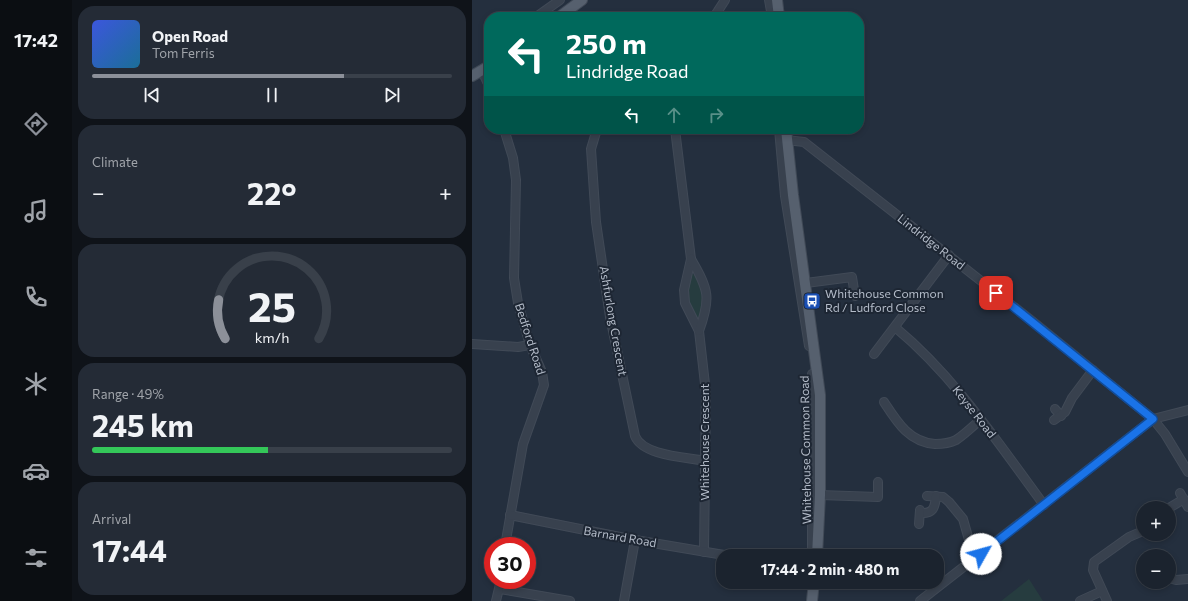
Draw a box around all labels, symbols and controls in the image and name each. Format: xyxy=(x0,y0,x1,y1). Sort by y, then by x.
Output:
text: 250 m xyxy=(566,26,647,60)
text: Open Road xyxy=(152,27,228,45)
icon: left xyxy=(500,28,552,80)
text: 17:42 xyxy=(14,29,58,51)
text: Tom Ferris xyxy=(152,45,215,61)
text: Lindridge Road xyxy=(566,60,688,82)
icon: previous xyxy=(141,84,163,106)
icon: pause xyxy=(261,84,283,106)
icon: next xyxy=(381,84,403,106)
icon: left xyxy=(621,104,643,126)
icon: ahead xyxy=(663,104,685,126)
icon: right xyxy=(705,104,727,126)
icon: directions xyxy=(22,110,50,138)
text: Climate xyxy=(92,154,138,170)
text: 22° xyxy=(247,174,297,211)
text: − xyxy=(92,179,105,206)
text: + xyxy=(439,179,452,206)
icon: music xyxy=(22,197,50,225)
street label: Lindridge Road xyxy=(895,211,968,272)
street label: Ashfurlong Crescent xyxy=(597,265,631,377)
pin xyxy=(979,276,1013,310)
text: 25 xyxy=(248,279,296,330)
icon: arrive xyxy=(985,282,1007,304)
icon: phone xyxy=(22,283,50,311)
place label: Whitehouse Common Rd / Ludford Close xyxy=(825,286,944,314)
bus stop icon: Whitehouse Common Rd / Ludford Close xyxy=(802,291,822,311)
street label: Bedford Road xyxy=(513,301,549,376)
text: km/h xyxy=(255,327,289,345)
icon: climate xyxy=(22,370,50,398)
street label: Whitehouse Common Road xyxy=(797,375,813,525)
street label: Whitehouse Crescent xyxy=(697,383,711,500)
street label: Keyse Road xyxy=(950,383,999,440)
text: Range · 49% xyxy=(92,386,164,402)
text: 245 km xyxy=(92,406,194,443)
icon: car xyxy=(22,457,50,485)
map controls xyxy=(1136,501,1176,589)
button: + xyxy=(1136,501,1176,541)
text: Arrival xyxy=(92,511,131,527)
street label: Barnard Road xyxy=(583,523,658,549)
text: 17:44 xyxy=(92,531,167,568)
position arrow xyxy=(960,533,1002,575)
speed limit sign: 30 xyxy=(484,537,536,589)
icon: filters xyxy=(22,544,50,572)
button: − xyxy=(1136,549,1176,589)
text: 17:44 · 2 min · 480 m xyxy=(761,560,899,578)

